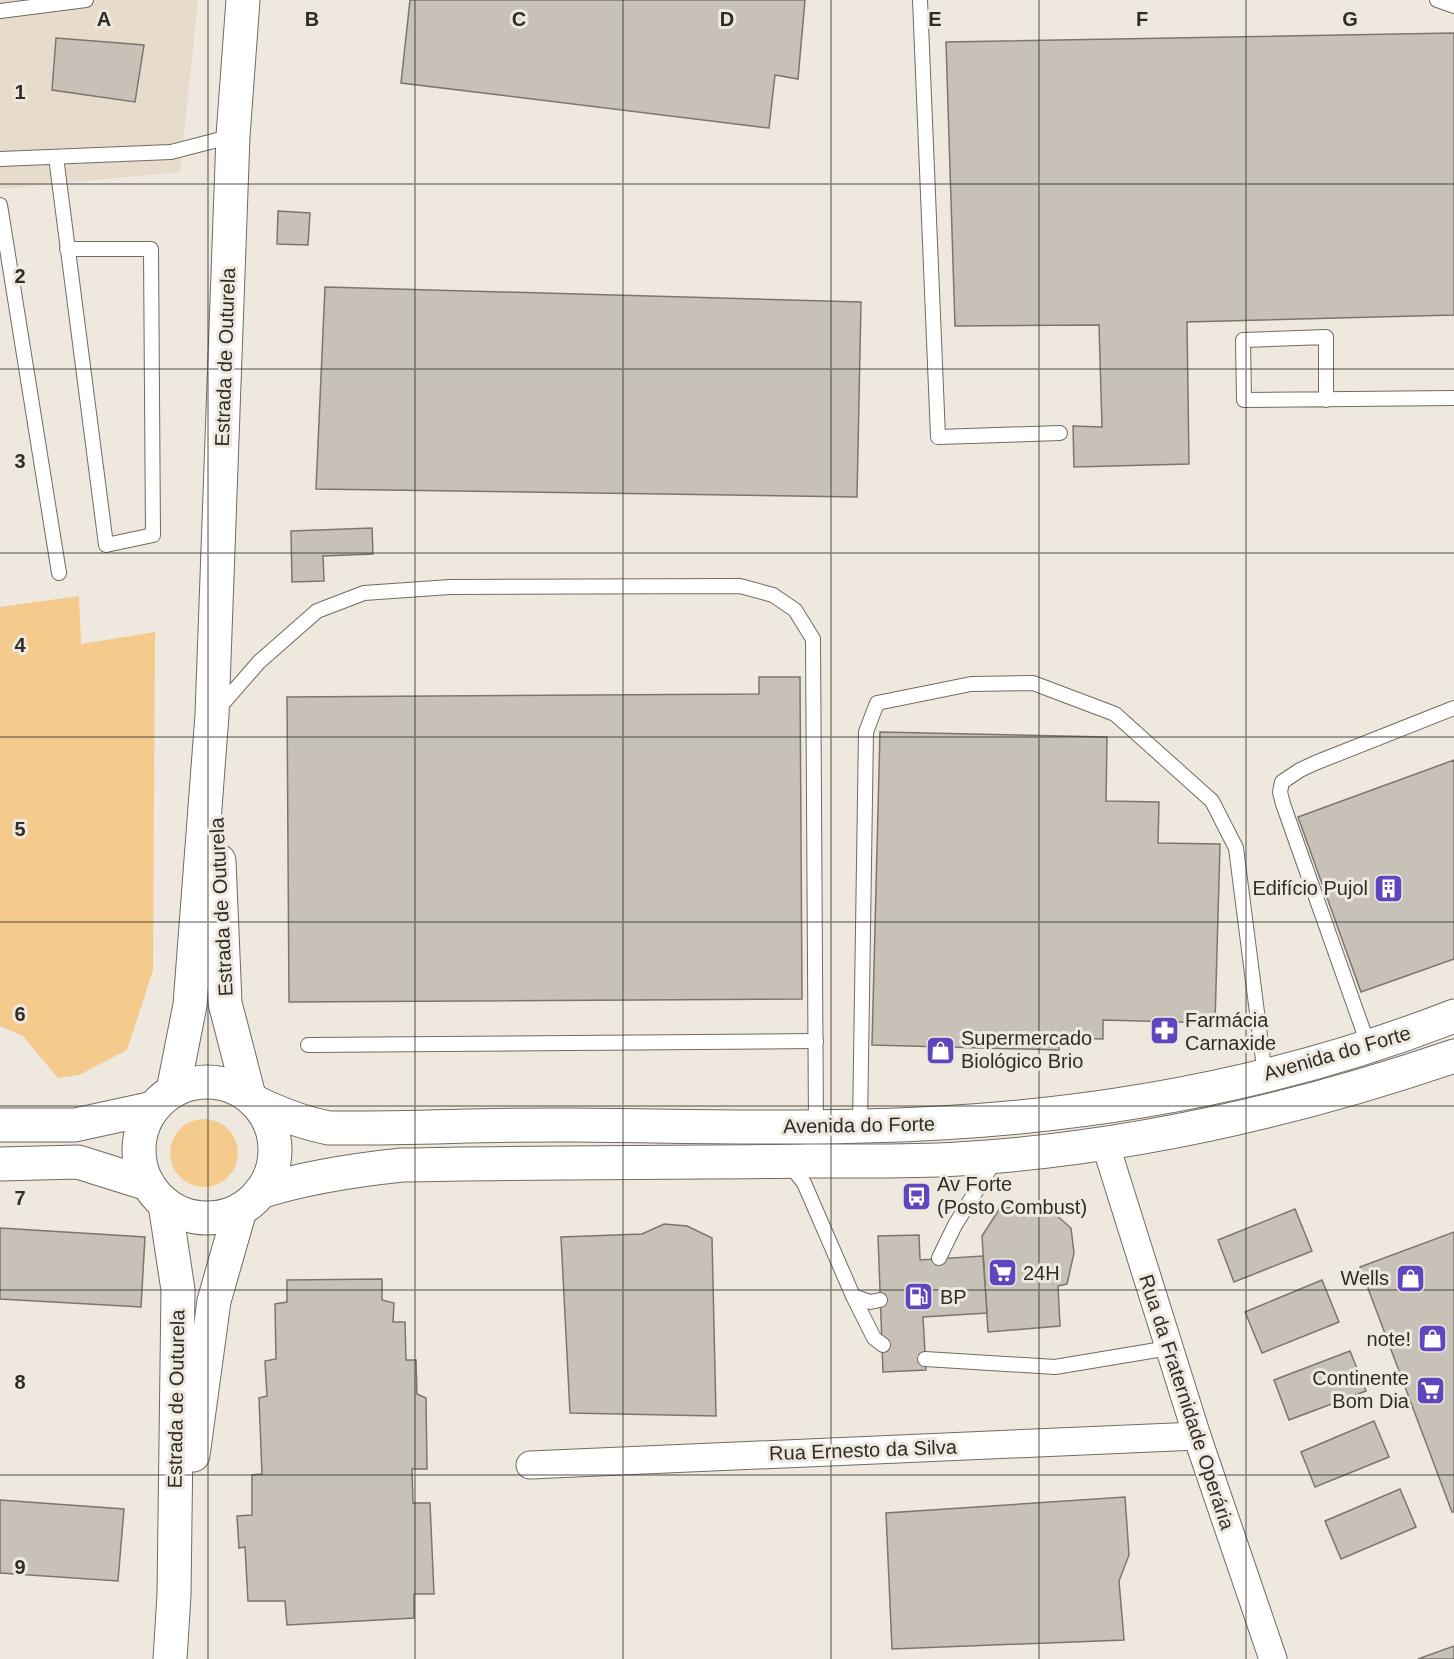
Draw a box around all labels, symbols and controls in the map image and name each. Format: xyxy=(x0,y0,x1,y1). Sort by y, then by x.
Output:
text: A xyxy=(97,8,111,30)
text: B xyxy=(305,8,319,30)
text: C xyxy=(512,8,526,30)
text: D xyxy=(720,8,734,30)
text: E xyxy=(928,8,942,30)
text: F xyxy=(1136,8,1148,30)
text: G xyxy=(1342,8,1358,30)
text: 1 xyxy=(14,81,26,103)
text: 2 xyxy=(14,265,26,287)
street label: Estrada de Outurela xyxy=(211,266,239,447)
text: 3 xyxy=(14,450,26,472)
text: 4 xyxy=(14,634,26,656)
street label: Estrada de Outurela xyxy=(205,816,237,997)
text: 5 xyxy=(14,818,26,840)
building icon: Edifício Pujol xyxy=(1373,872,1405,904)
place label: Edifício Pujol xyxy=(1252,877,1368,899)
text: 6 xyxy=(14,1003,26,1025)
place label: Farmácia Carnaxide xyxy=(1185,1009,1276,1054)
pharmacy icon: Farmácia Carnaxide xyxy=(1148,1015,1180,1047)
street label: Avenida do Forte xyxy=(1261,1021,1413,1085)
place label: Supermercado Biológico Brio xyxy=(961,1027,1092,1072)
shop icon: Supermercado Biológico Brio xyxy=(924,1034,956,1066)
street label: Avenida do Forte xyxy=(783,1113,935,1137)
place label: Av Forte (Posto Combust) xyxy=(937,1173,1087,1218)
bus stop icon: Av Forte (Posto Combust) xyxy=(900,1180,932,1212)
text: 7 xyxy=(14,1187,26,1209)
supermarket icon: 24H xyxy=(986,1257,1018,1289)
place label: 24H xyxy=(1023,1262,1060,1284)
shop icon: Wells xyxy=(1394,1262,1426,1294)
place label: Wells xyxy=(1340,1267,1389,1289)
street label: Rua da Fraternidade Operária xyxy=(1135,1272,1239,1533)
fuel station icon: BP xyxy=(903,1281,935,1313)
place label: BP xyxy=(940,1286,967,1308)
street label: Estrada de Outurela xyxy=(163,1308,189,1489)
shop icon: note! xyxy=(1416,1323,1448,1355)
place label: note! xyxy=(1367,1328,1411,1350)
place label: Continente Bom Dia xyxy=(1312,1367,1410,1412)
text: 8 xyxy=(14,1371,26,1393)
supermarket icon: Continente Bom Dia xyxy=(1414,1374,1446,1406)
street label: Rua Ernesto da Silva xyxy=(769,1436,958,1464)
text: 9 xyxy=(14,1556,26,1578)

